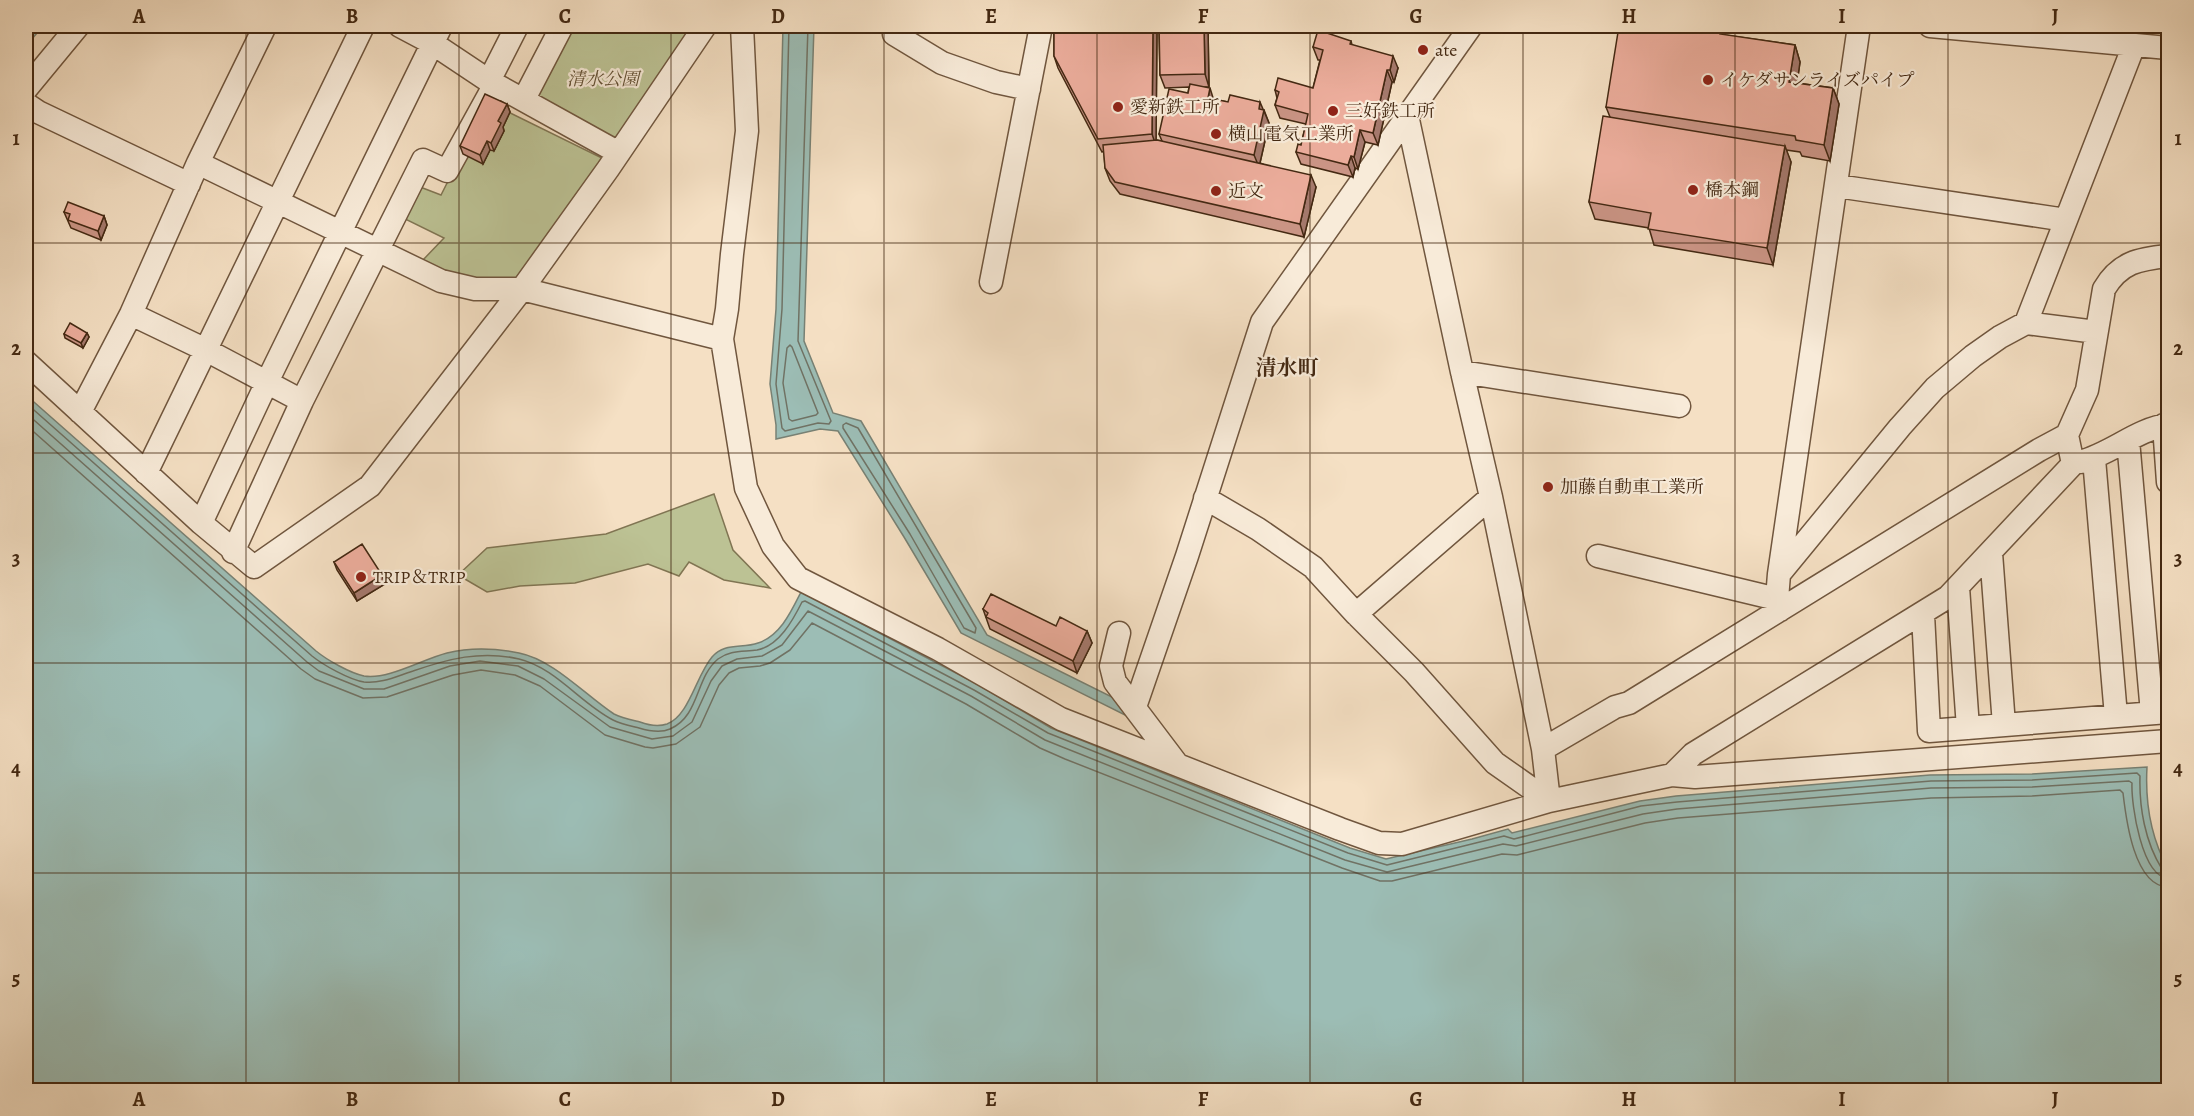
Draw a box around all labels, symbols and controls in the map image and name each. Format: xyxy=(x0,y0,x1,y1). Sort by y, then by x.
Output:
text: A xyxy=(132,3,146,30)
text: B xyxy=(346,3,358,30)
text: C xyxy=(559,3,571,30)
text: D xyxy=(771,3,785,30)
text: E xyxy=(985,3,997,30)
text: F xyxy=(1198,3,1209,30)
text: G xyxy=(1409,3,1423,30)
text: H xyxy=(1622,3,1637,30)
text: I xyxy=(1838,3,1846,30)
text: J xyxy=(2052,3,2059,30)
place label: ate xyxy=(1435,38,1457,62)
marker: ate xyxy=(1416,43,1430,57)
park label: 清水公園 xyxy=(567,67,642,91)
place label: イケダサンライズパイプ xyxy=(1720,68,1915,92)
marker: イケダサンライズパイプ xyxy=(1701,73,1715,87)
place label: 愛新鉄工所 xyxy=(1130,95,1220,119)
place label: 三好鉄工所 xyxy=(1345,99,1435,123)
marker: 愛新鉄工所 xyxy=(1111,100,1125,114)
marker: 三好鉄工所 xyxy=(1326,104,1340,118)
place label: 横山電気工業所 xyxy=(1228,122,1354,146)
text: 1 xyxy=(12,125,20,152)
text: 1 xyxy=(2174,125,2182,152)
marker: 横山電気工業所 xyxy=(1209,127,1223,141)
place label: 橋本鋼 xyxy=(1705,178,1759,202)
place label: 近文 xyxy=(1228,179,1264,203)
marker: 橋本鋼 xyxy=(1686,183,1700,197)
marker: 近文 xyxy=(1209,184,1223,198)
text: 2 xyxy=(11,335,21,362)
text: 2 xyxy=(2173,335,2183,362)
district label: 清水町 xyxy=(1256,354,1319,382)
place label: 加藤自動車工業所 xyxy=(1560,475,1704,499)
marker: 加藤自動車工業所 xyxy=(1541,480,1555,494)
text: 3 xyxy=(12,545,20,572)
text: 3 xyxy=(2174,545,2182,572)
place label: TRIP＆TRIP xyxy=(373,565,466,589)
marker: TRIP＆TRIP xyxy=(354,570,368,584)
text: 4 xyxy=(11,755,21,782)
text: 4 xyxy=(2173,755,2183,782)
text: 5 xyxy=(12,965,20,992)
text: 5 xyxy=(2174,965,2182,992)
text: A xyxy=(132,1086,146,1113)
text: B xyxy=(346,1086,358,1113)
text: C xyxy=(559,1086,571,1113)
text: D xyxy=(771,1086,785,1113)
text: E xyxy=(985,1086,997,1113)
text: F xyxy=(1198,1086,1209,1113)
text: G xyxy=(1409,1086,1423,1113)
text: H xyxy=(1622,1086,1637,1113)
text: I xyxy=(1838,1086,1846,1113)
text: J xyxy=(2052,1086,2059,1113)

